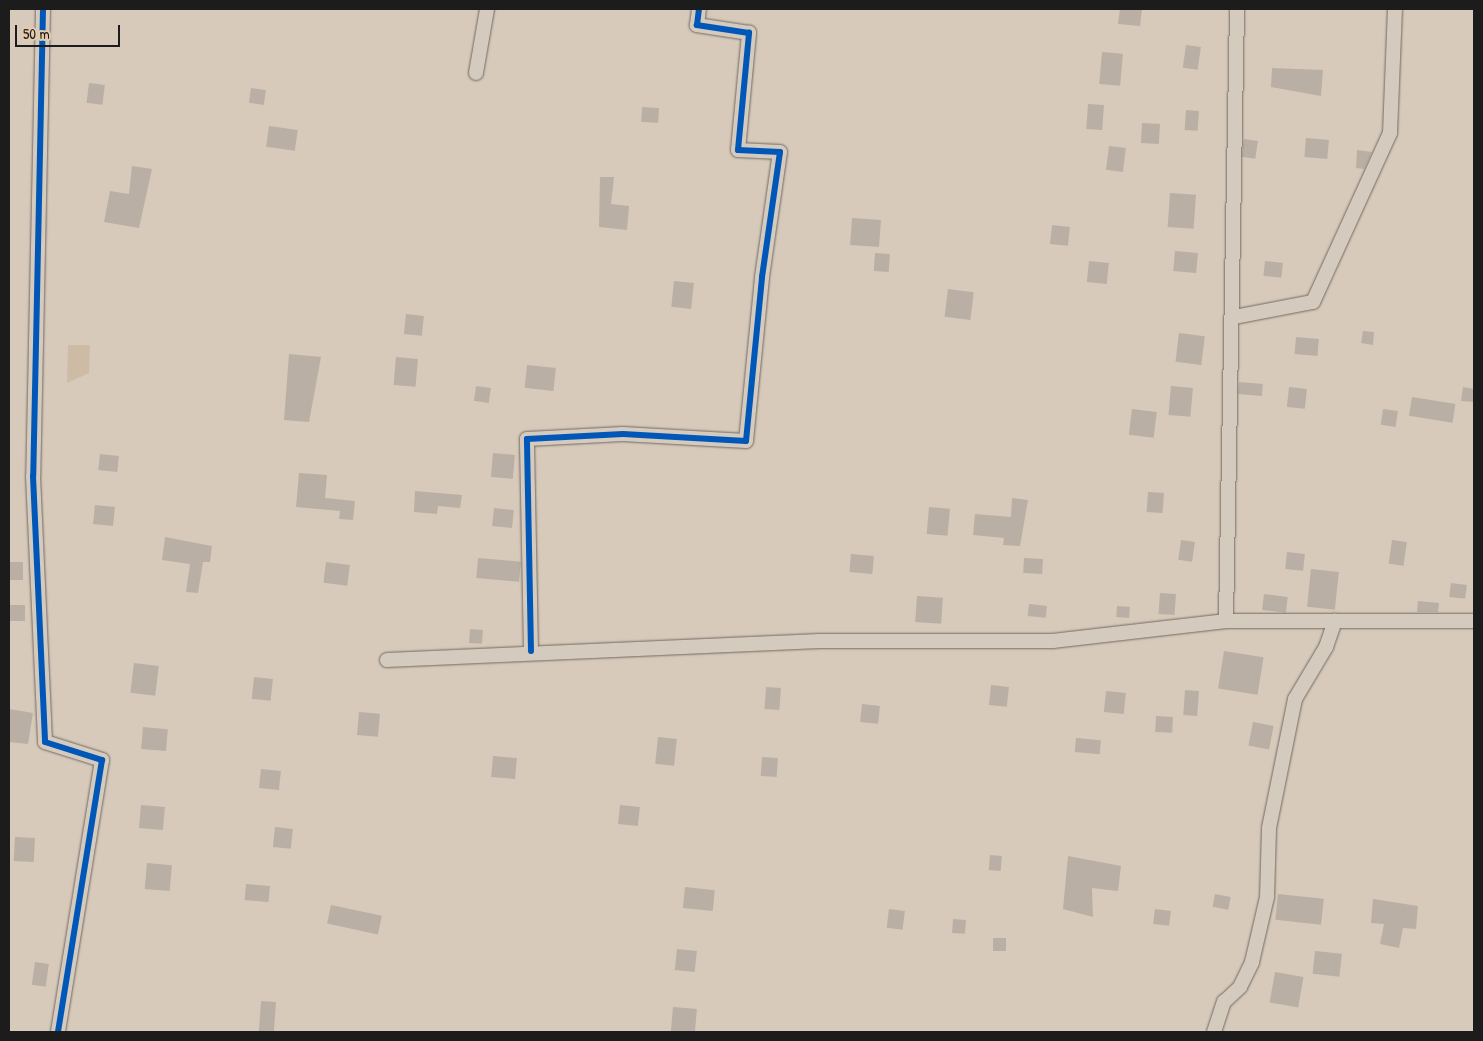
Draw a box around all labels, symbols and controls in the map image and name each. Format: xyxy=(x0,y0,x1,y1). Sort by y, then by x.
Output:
scale bar xyxy=(18,15,122,47)
text: 50 m xyxy=(23,23,50,44)

